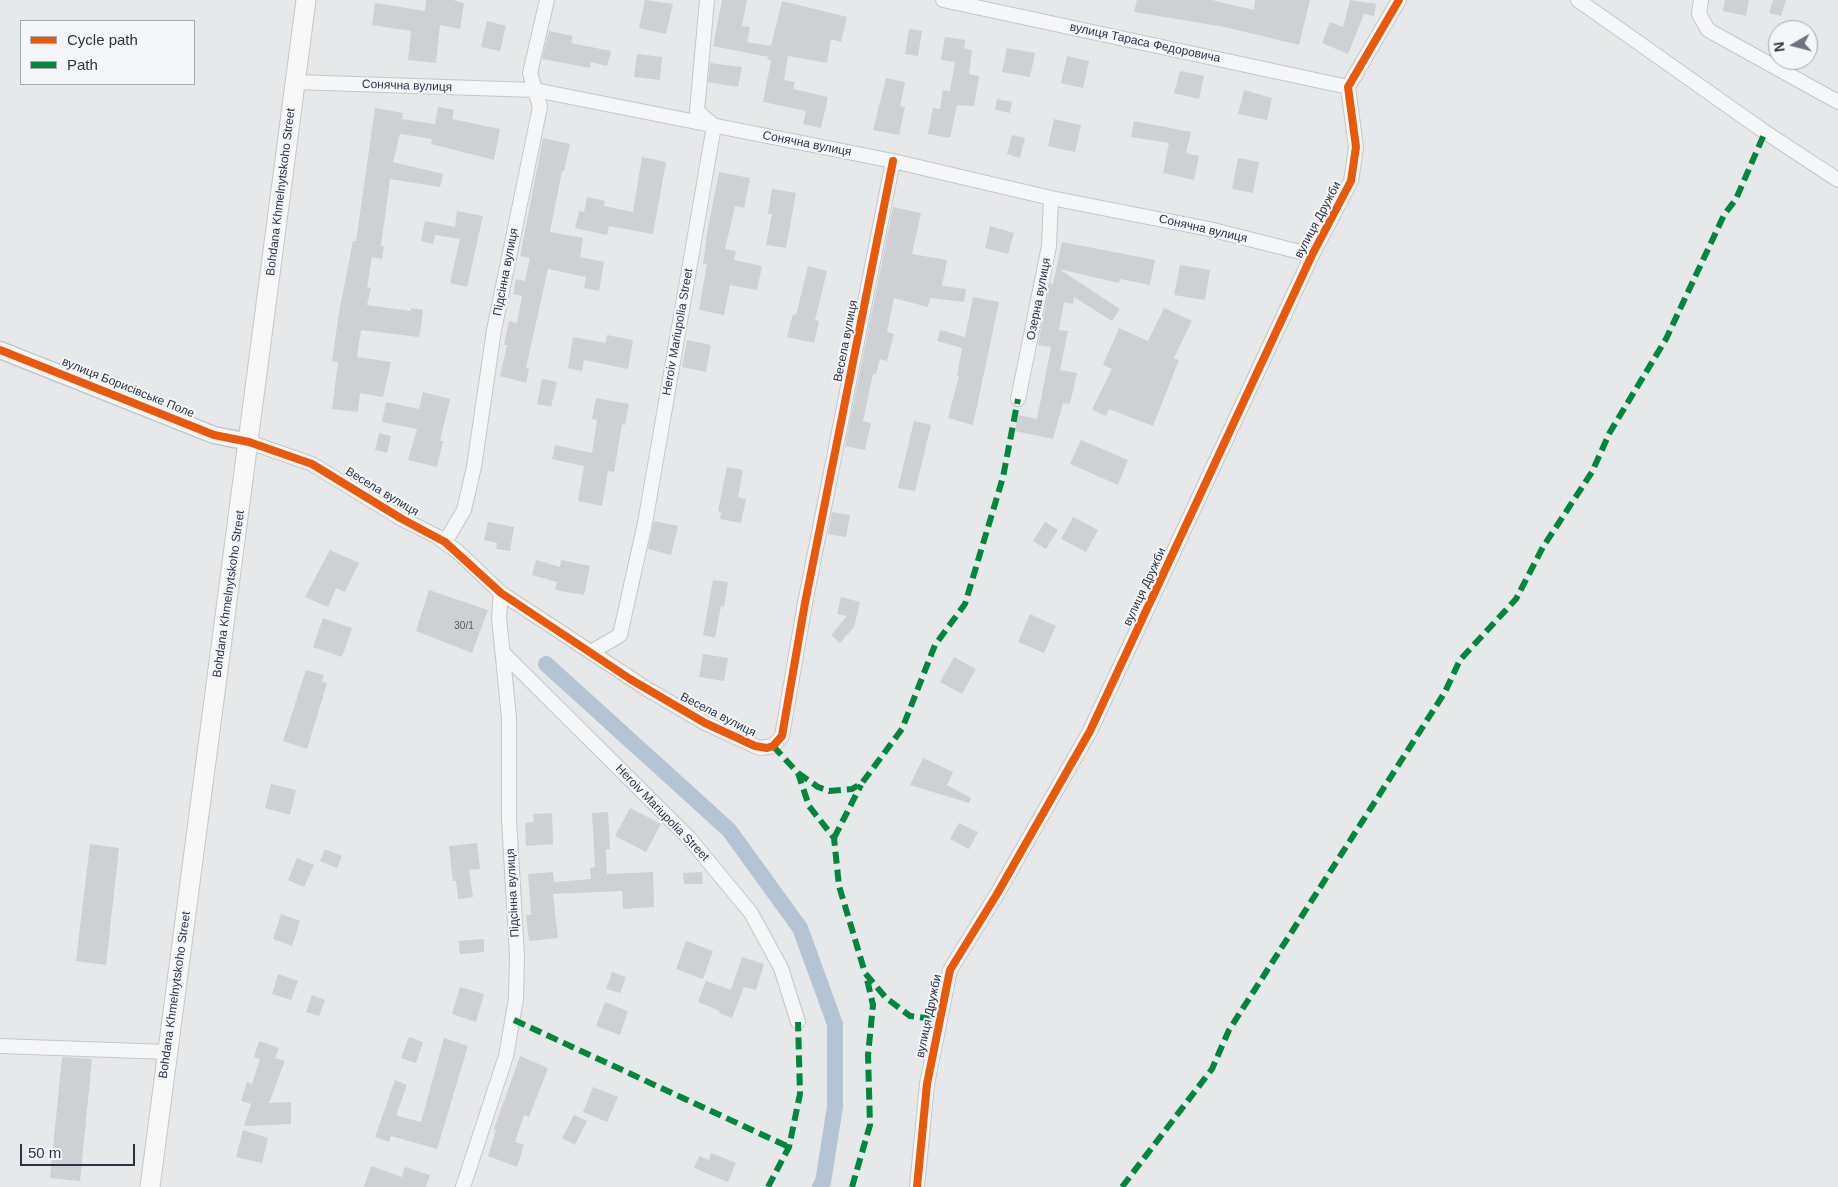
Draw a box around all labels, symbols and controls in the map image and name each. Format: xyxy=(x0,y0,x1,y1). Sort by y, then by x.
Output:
legend xyxy=(20,20,195,85)
street label: вулиця Тараса Федоровича xyxy=(1068,20,1222,66)
north arrow xyxy=(1768,20,1818,70)
text: Cycle path xyxy=(67,31,138,48)
text: N xyxy=(1771,41,1788,53)
text: Path xyxy=(67,56,98,73)
street label: Сонячна вулиця xyxy=(362,77,452,95)
street label: Bohdana Khmelnytskoho Street xyxy=(264,107,298,277)
street label: Сонячна вулиця xyxy=(761,128,853,160)
street label: вулиця Дружби xyxy=(1292,179,1344,261)
street label: Сонячна вулиця xyxy=(1157,212,1249,246)
street label: Підсінна вулиця xyxy=(490,227,522,317)
street label: Озерна вулиця xyxy=(1024,257,1054,341)
street label: Heroiv Mariupolia Street xyxy=(660,267,696,397)
street label: Весела вулиця xyxy=(831,299,861,383)
street label: вулиця Борисівське Поле xyxy=(60,355,196,421)
street label: Весела вулиця xyxy=(343,464,421,520)
street label: Bohdana Khmelnytskoho Street xyxy=(210,509,248,679)
street label: вулиця Дружби xyxy=(1121,546,1169,628)
house number: 30/1 xyxy=(454,620,474,632)
street label: Весела вулиця xyxy=(678,690,758,740)
street label: Heroiv Mariupolia Street xyxy=(612,762,712,864)
street label: Підсінна вулиця xyxy=(503,848,523,938)
street label: Bohdana Khmelnytskoho Street xyxy=(156,910,194,1080)
street label: вулиця Дружби xyxy=(913,973,945,1059)
scale bar xyxy=(22,1134,138,1166)
text: 50 m xyxy=(28,1144,61,1161)

